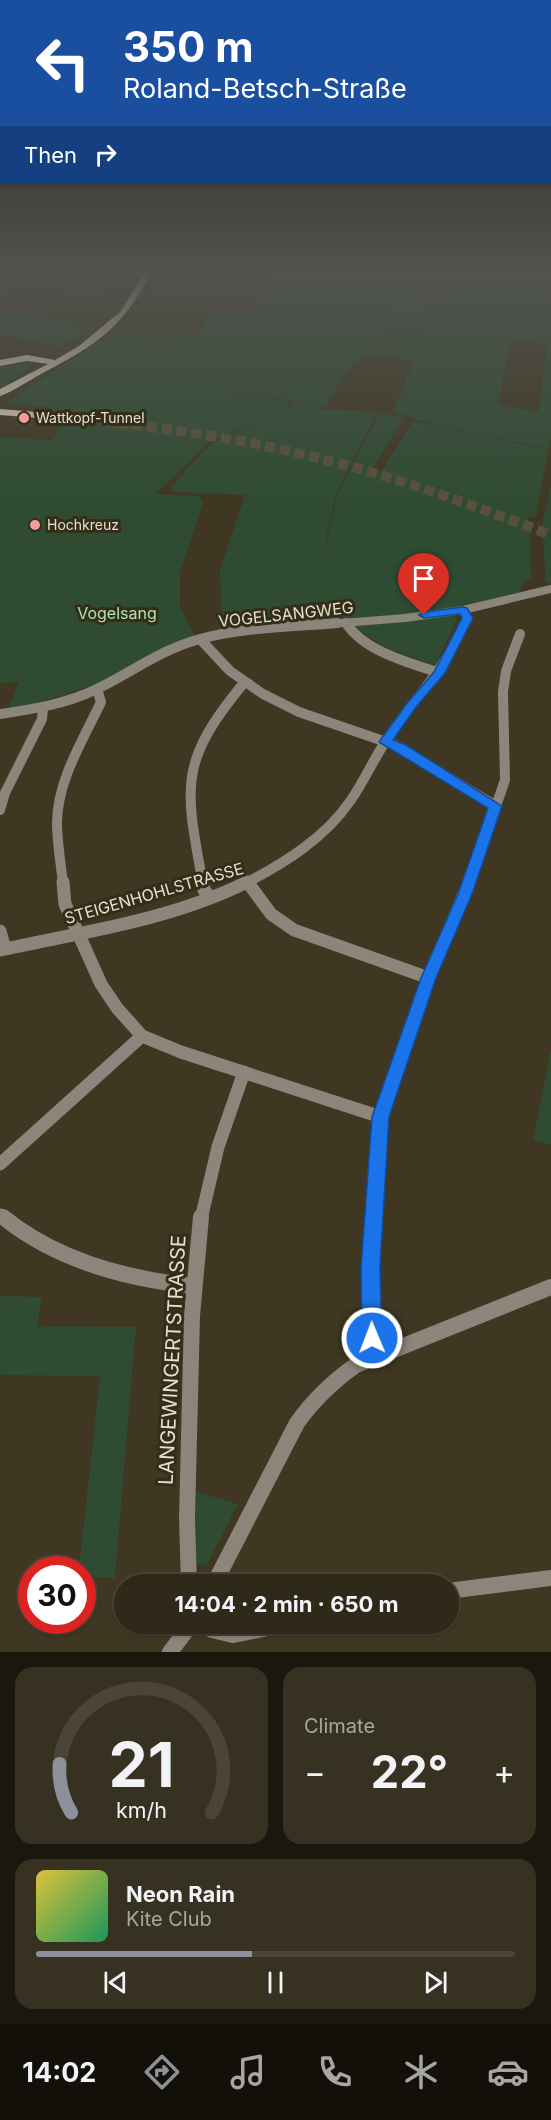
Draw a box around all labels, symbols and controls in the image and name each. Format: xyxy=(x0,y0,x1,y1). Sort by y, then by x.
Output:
text: 350 m xyxy=(123,21,254,72)
icon: left xyxy=(24,24,102,102)
text: Roland-Betsch-Straße xyxy=(123,72,407,105)
icon: right xyxy=(89,138,122,171)
text: Then xyxy=(24,142,77,168)
place label: Wattkopf-Tunnel xyxy=(36,409,145,426)
marker: Wattkopf-Tunnel xyxy=(17,411,31,425)
place label: Hochkreuz xyxy=(47,516,119,533)
marker: Hochkreuz xyxy=(28,518,42,532)
pin xyxy=(398,553,449,615)
icon: arrive xyxy=(407,562,440,595)
street label: VOGELSANGWEG xyxy=(217,597,355,631)
park label: Vogelsang xyxy=(77,603,157,623)
street label: STEIGENHOHLSTRASSE xyxy=(62,858,246,928)
street label: LANGEWINGERTSTRASSE xyxy=(153,1234,191,1486)
position arrow xyxy=(340,1306,404,1370)
speed limit sign: 30 xyxy=(18,1556,96,1634)
text: 14:04 · 2 min · 650 m xyxy=(174,1591,399,1617)
text: Climate xyxy=(304,1714,375,1738)
text: 21 xyxy=(108,1727,175,1802)
text: 22° xyxy=(371,1744,448,1799)
text: − xyxy=(304,1752,326,1792)
text: + xyxy=(493,1752,515,1792)
text: km/h xyxy=(116,1797,167,1823)
text: Neon Rain xyxy=(126,1881,235,1907)
text: Kite Club xyxy=(126,1907,212,1931)
icon: previous xyxy=(99,1966,132,1999)
icon: pause xyxy=(259,1966,292,1999)
icon: next xyxy=(419,1966,452,1999)
icon: directions xyxy=(141,2051,183,2093)
icon: music xyxy=(227,2051,269,2093)
icon: phone xyxy=(314,2051,356,2093)
icon: climate xyxy=(400,2051,442,2093)
icon: car xyxy=(487,2051,529,2093)
text: 14:02 xyxy=(22,2056,96,2089)

